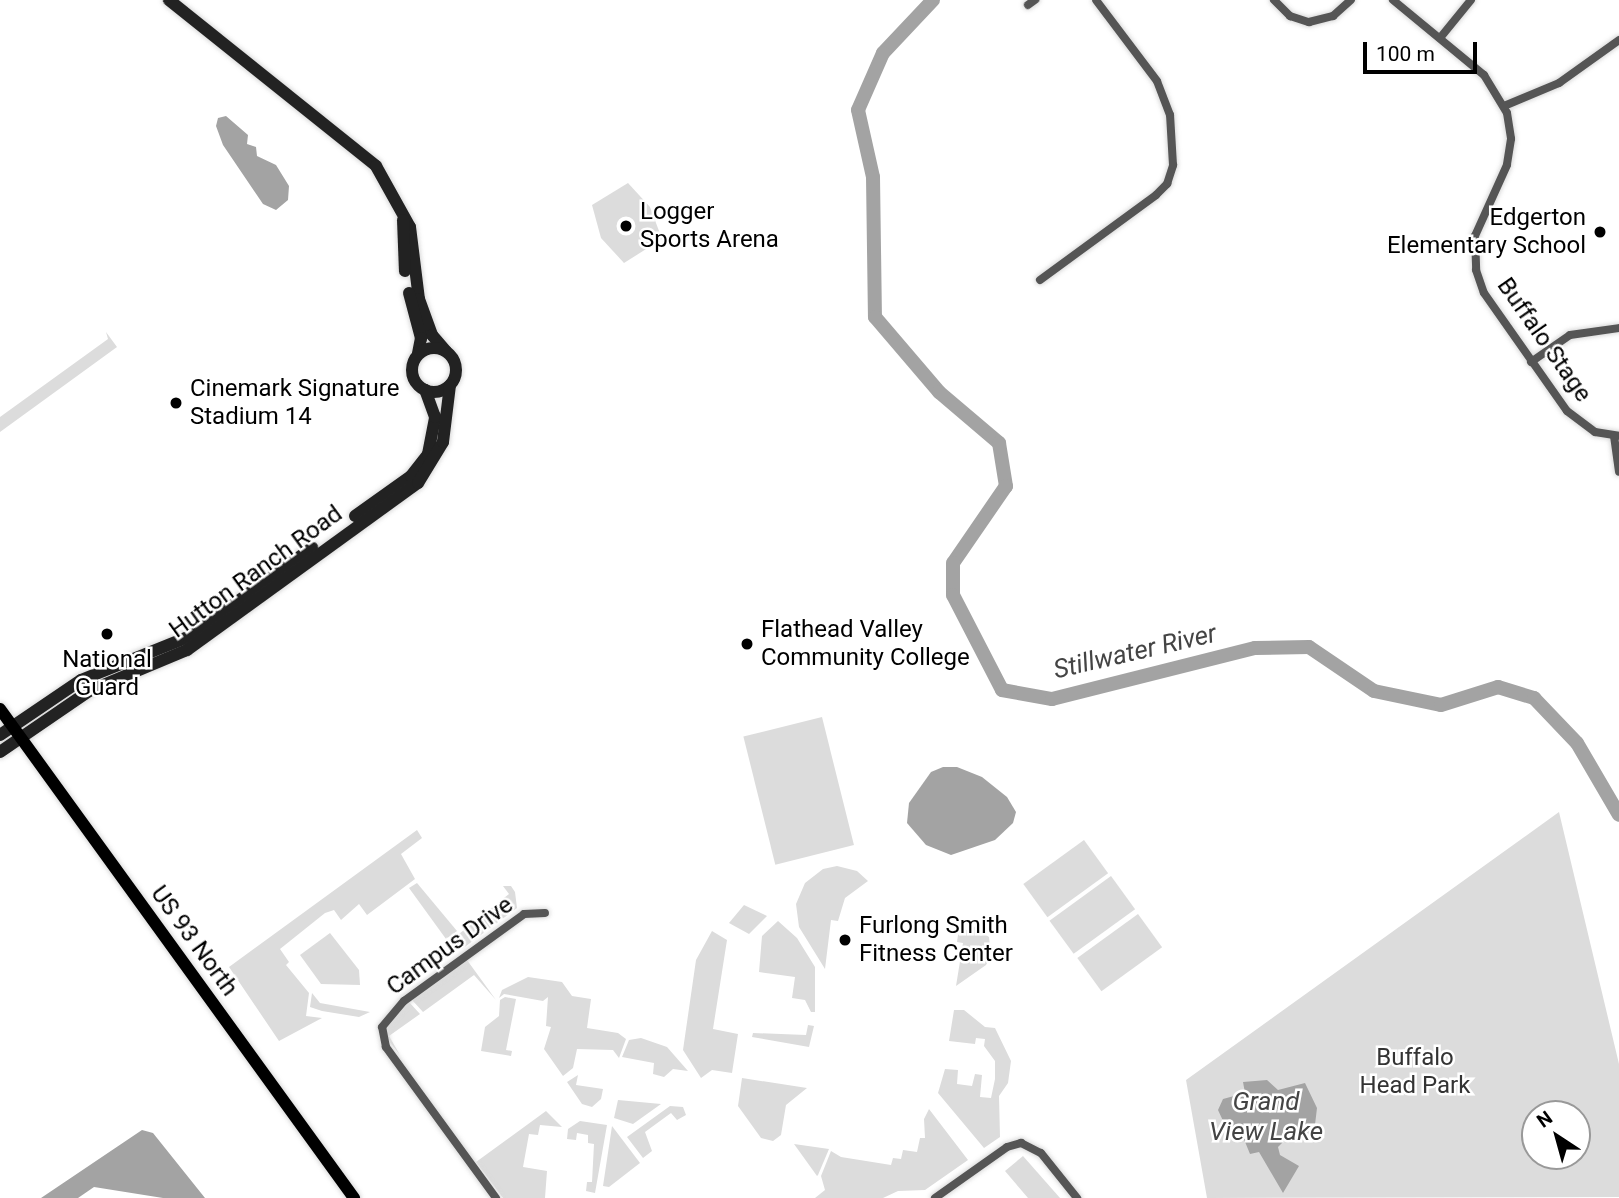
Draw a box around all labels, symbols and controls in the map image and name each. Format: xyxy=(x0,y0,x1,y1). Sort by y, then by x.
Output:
scale bar xyxy=(1367,28,1481,72)
text: 100 m xyxy=(1376,42,1435,66)
place label: Logger Sports Arena xyxy=(640,198,779,254)
place label: Edgerton Elementary School xyxy=(1387,204,1586,260)
marker: Logger Sports Arena xyxy=(618,218,634,234)
marker: Edgerton Elementary School xyxy=(1592,224,1608,240)
street label: Buffalo Stage xyxy=(1491,272,1597,408)
place label: Cinemark Signature Stadium 14 xyxy=(190,375,399,431)
marker: Cinemark Signature Stadium 14 xyxy=(168,395,184,411)
street label: Hutton Ranch Road xyxy=(164,500,348,644)
place label: Flathead Valley Community College xyxy=(761,616,970,672)
water label: Stillwater River xyxy=(1050,618,1220,686)
marker: National Guard xyxy=(99,626,115,642)
marker: Flathead Valley Community College xyxy=(739,636,755,652)
place label: National Guard xyxy=(62,646,152,702)
street label: US 93 North xyxy=(144,880,244,1002)
street label: Campus Drive xyxy=(381,891,519,1001)
place label: Furlong Smith Fitness Center xyxy=(859,912,1013,968)
marker: Furlong Smith Fitness Center xyxy=(837,932,853,948)
park label: Buffalo Head Park xyxy=(1360,1044,1470,1100)
water label: Grand View Lake xyxy=(1209,1086,1323,1148)
north arrow xyxy=(1521,1100,1591,1170)
text: N xyxy=(1532,1106,1557,1132)

